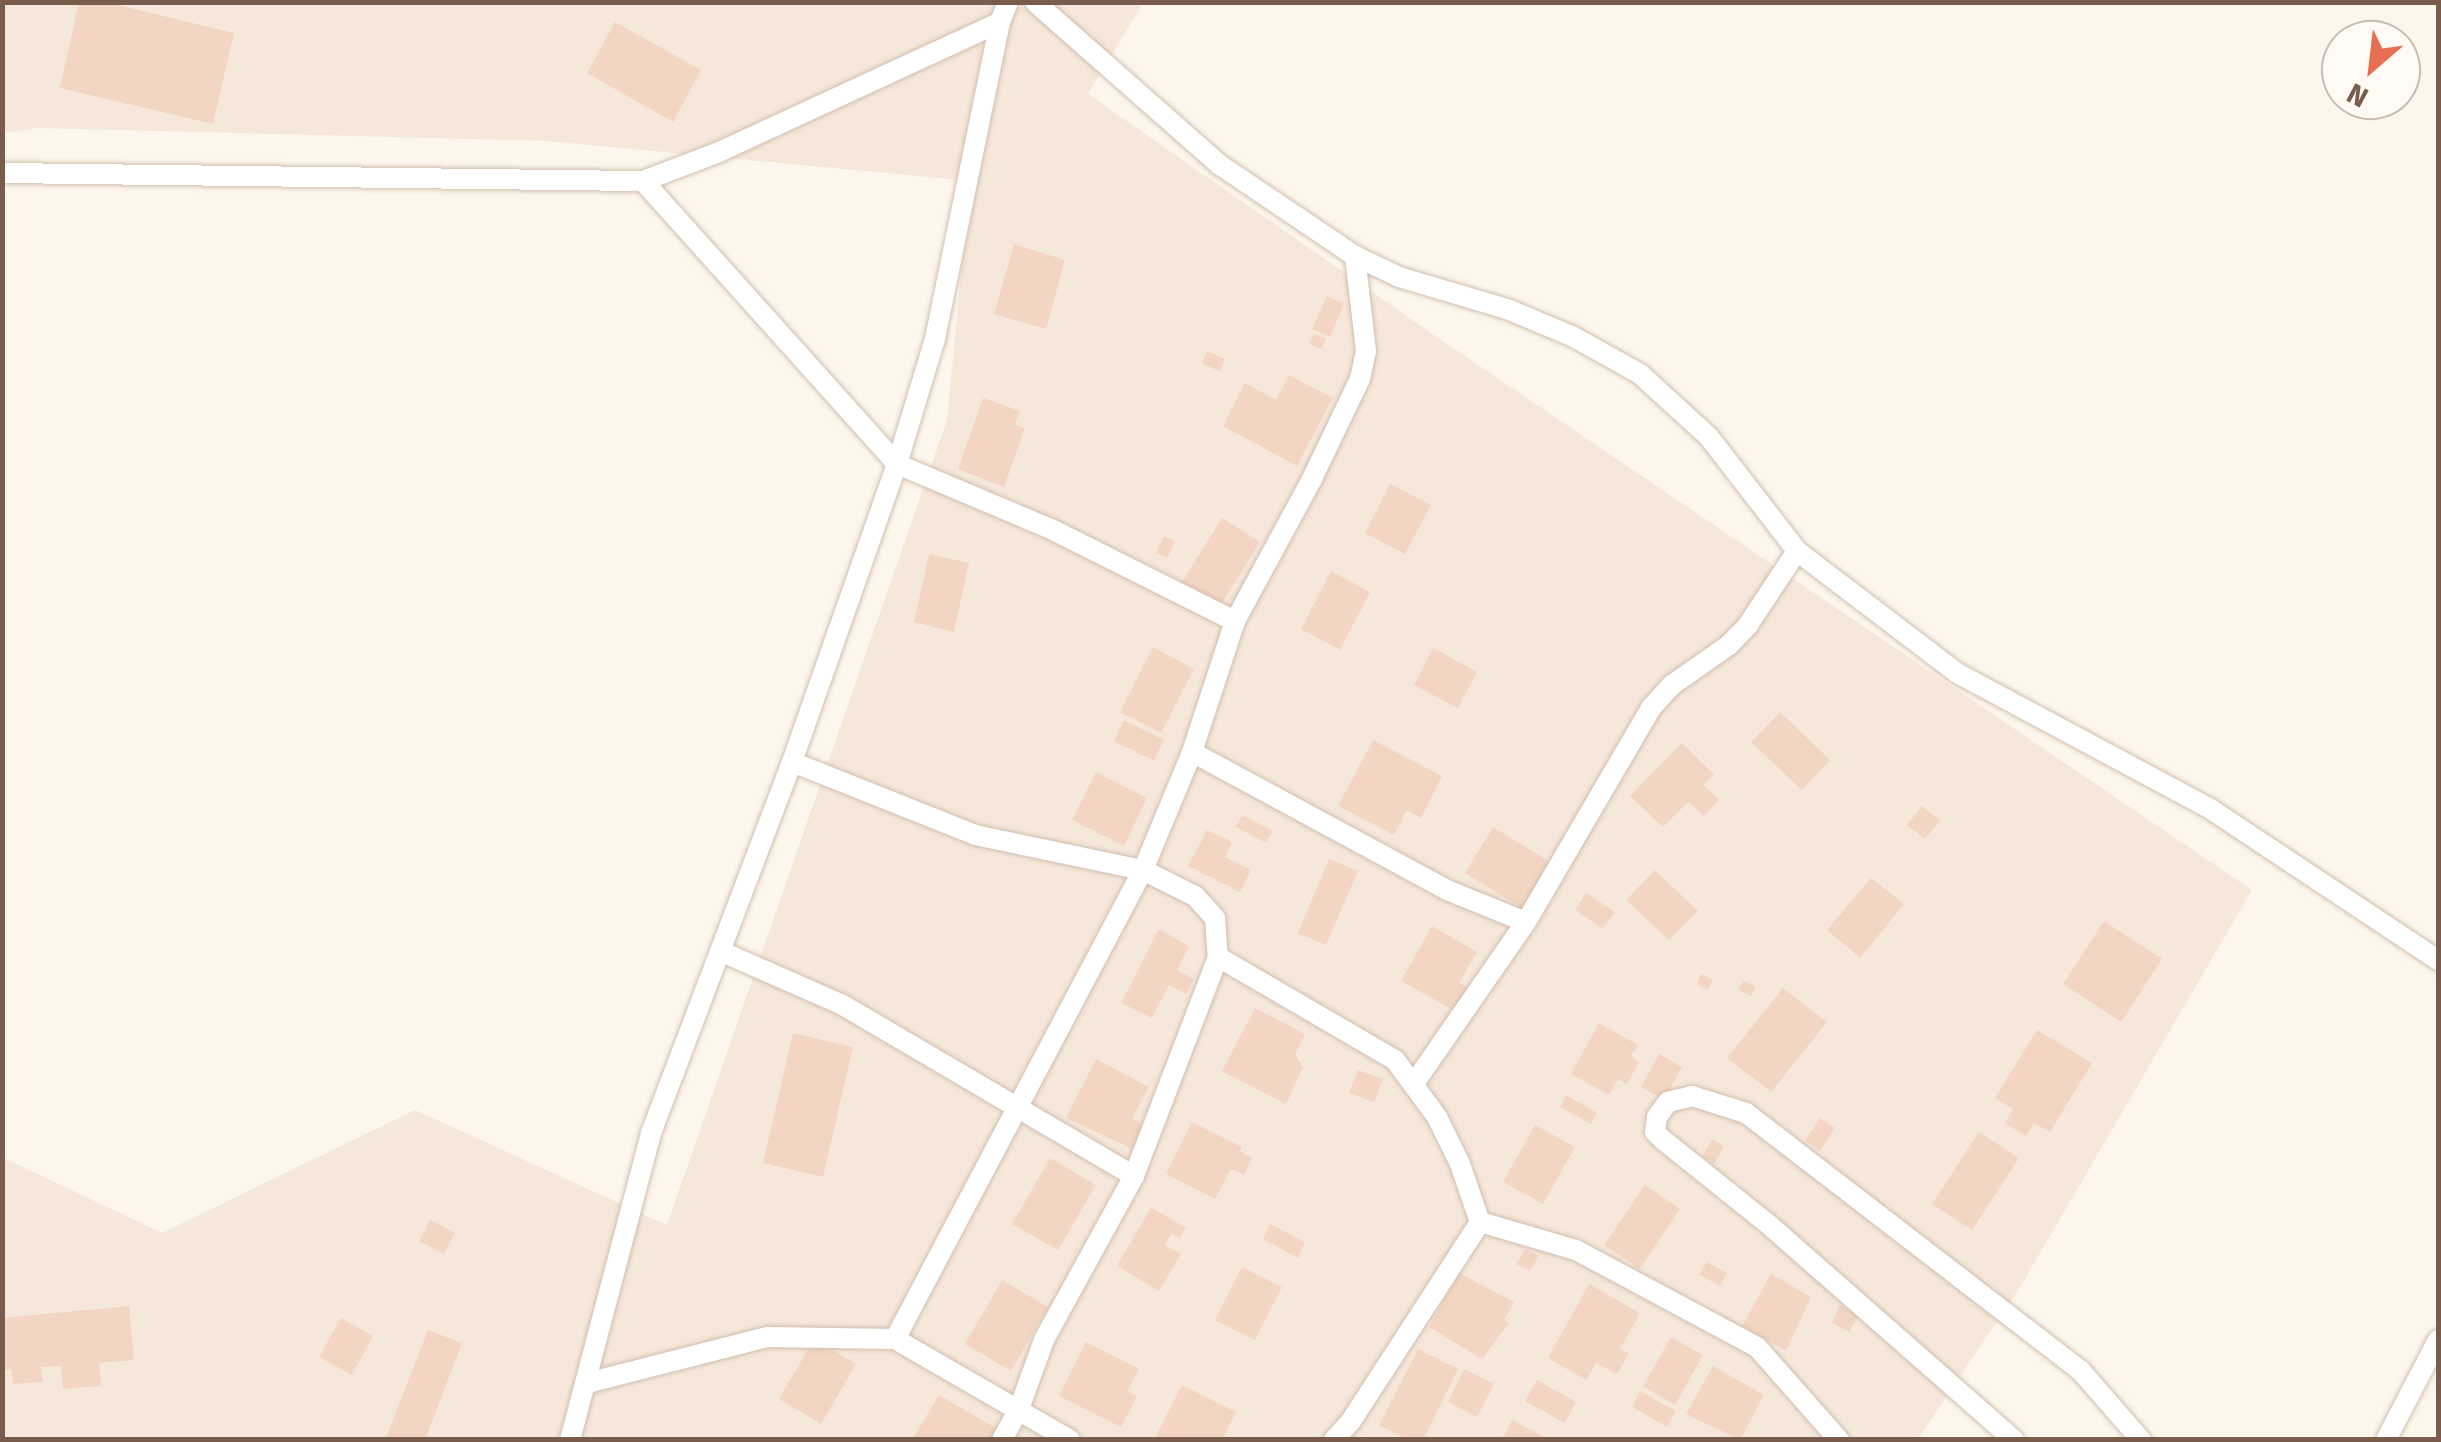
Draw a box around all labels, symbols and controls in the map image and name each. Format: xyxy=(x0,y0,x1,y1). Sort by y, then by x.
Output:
north arrow xyxy=(2321,20,2421,120)
text: N xyxy=(2342,76,2374,114)

